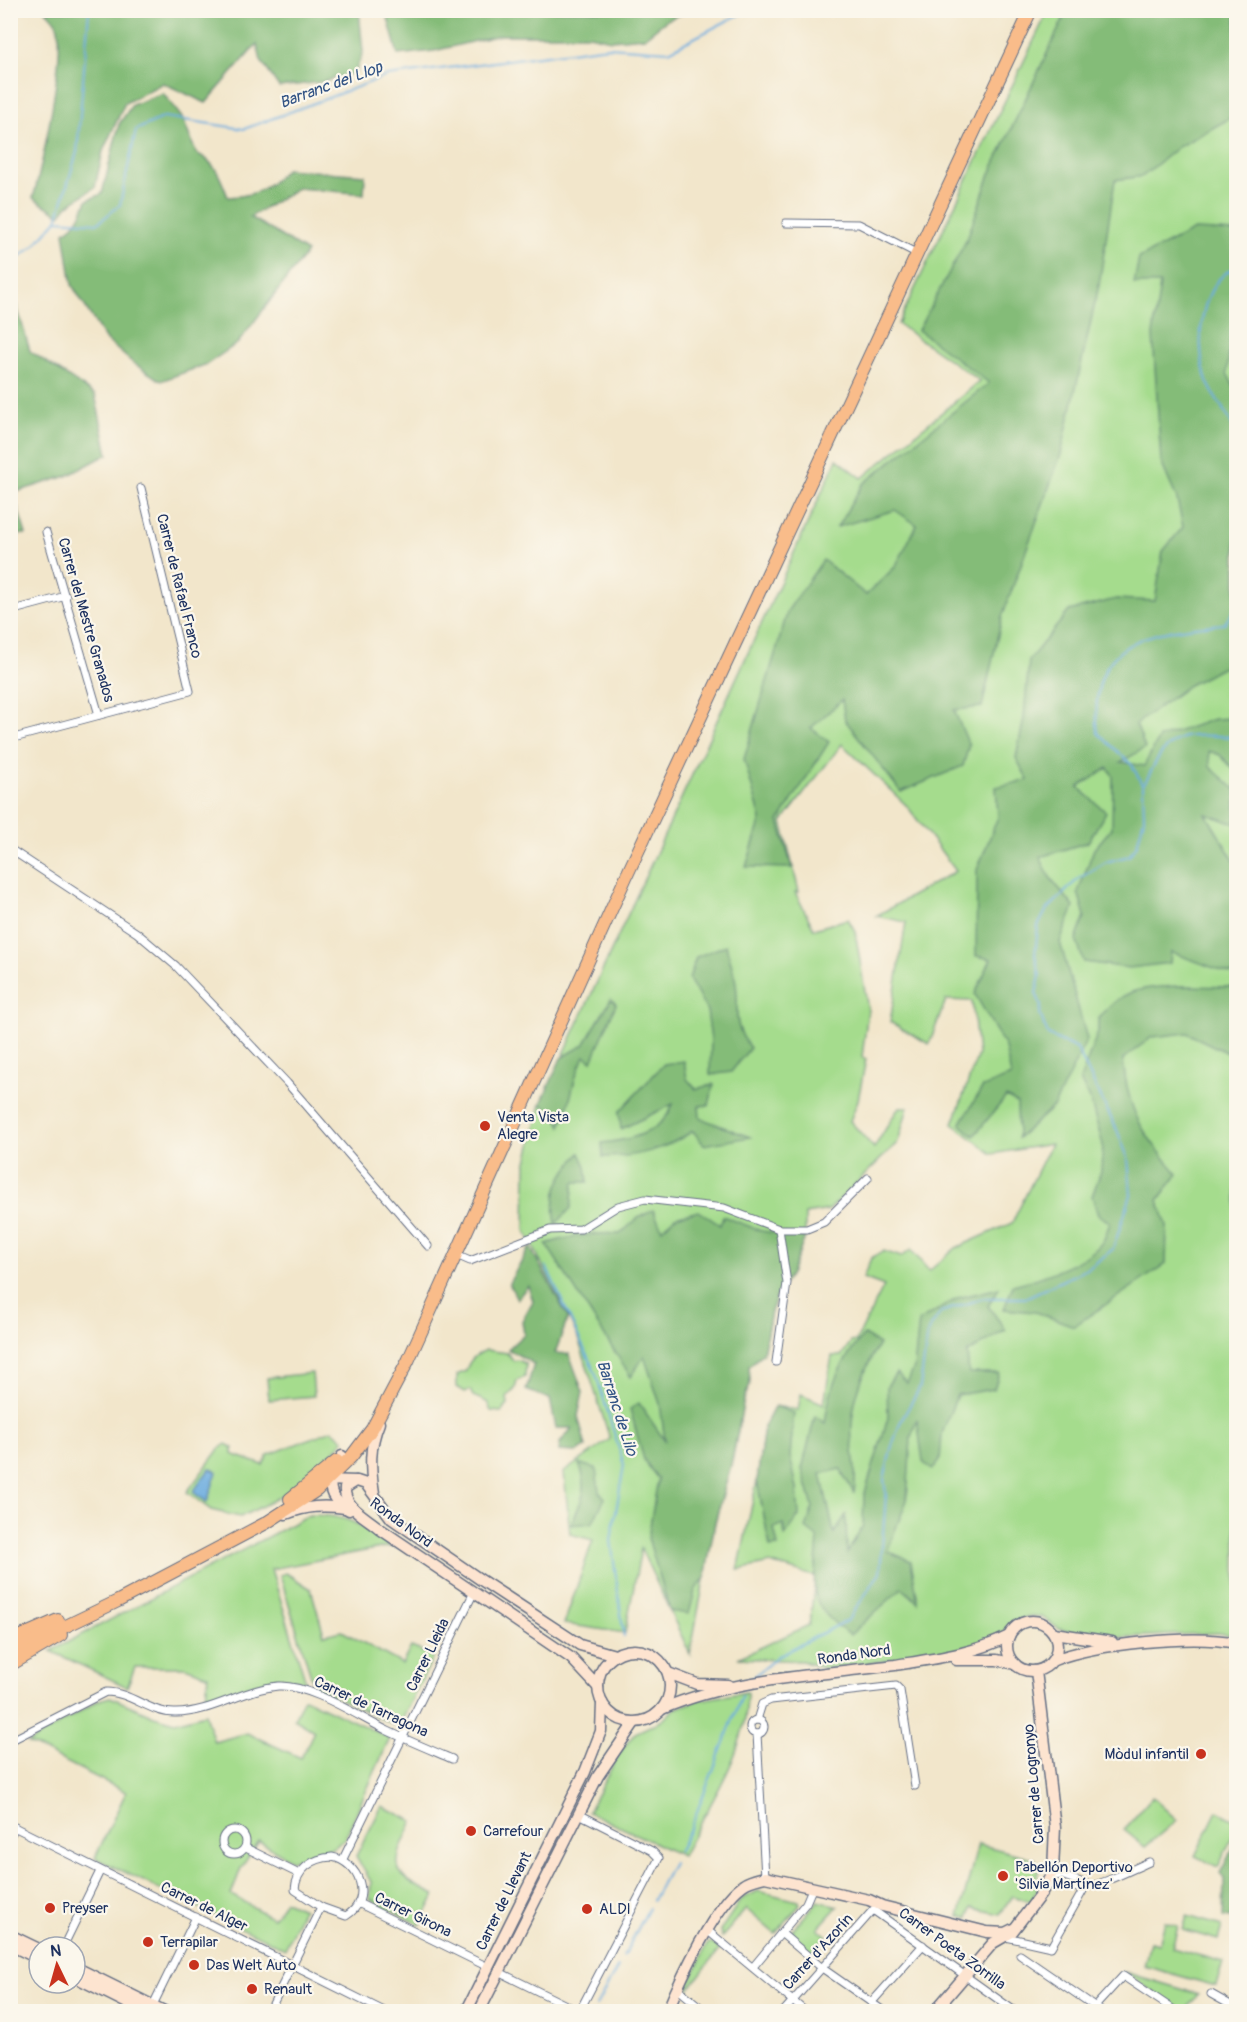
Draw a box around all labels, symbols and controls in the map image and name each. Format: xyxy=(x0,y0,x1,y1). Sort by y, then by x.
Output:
water label: Barranc del Llop xyxy=(277,57,386,113)
street label: Carrer de Rafael Franco xyxy=(152,512,206,660)
street label: Carrer del Mestre Granados xyxy=(53,536,119,705)
place label: Venta Vista Alegre xyxy=(497,1108,569,1144)
marker: Venta Vista Alegre xyxy=(478,1119,492,1133)
water label: Barranc de Lilo xyxy=(592,1358,642,1460)
street label: Ronda Nord xyxy=(366,1494,436,1552)
street label: Carrer Lleida xyxy=(402,1615,454,1695)
street label: Ronda Nord xyxy=(816,1640,892,1670)
street label: Carrer de Tarragona xyxy=(311,1672,431,1742)
street label: Carrer de Logronyo xyxy=(1019,1723,1049,1845)
place label: Mòdul infantil xyxy=(1105,1745,1189,1764)
marker: Mòdul infantil xyxy=(1194,1747,1208,1761)
place label: Carrefour xyxy=(483,1822,544,1841)
marker: Carrefour xyxy=(464,1824,478,1838)
street label: Carrer de Llevant xyxy=(472,1848,537,1954)
place label: Pabellón Deportivo 'Silvia Martínez' xyxy=(1015,1858,1133,1894)
marker: Pabellón Deportivo 'Silvia Martínez' xyxy=(996,1869,1010,1883)
street label: Carrer de Alger xyxy=(157,1878,251,1937)
street label: Carrer Girona xyxy=(371,1888,455,1942)
place label: Preyser xyxy=(62,1899,109,1918)
place label: ALDI xyxy=(599,1900,631,1919)
marker: Preyser xyxy=(43,1901,57,1915)
marker: ALDI xyxy=(580,1902,594,1916)
street label: Carrer Poeta Zorrilla xyxy=(895,1904,1009,1994)
street label: Carrer d'Azorín xyxy=(779,1910,857,1994)
place label: Terrapilar xyxy=(160,1933,219,1952)
north arrow xyxy=(27,1935,87,1995)
marker: Terrapilar xyxy=(141,1935,155,1949)
text: N xyxy=(50,1941,62,1961)
place label: Das Welt Auto xyxy=(206,1956,296,1975)
marker: Das Welt Auto xyxy=(187,1958,201,1972)
place label: Renault xyxy=(264,1980,313,1999)
marker: Renault xyxy=(245,1982,259,1996)

